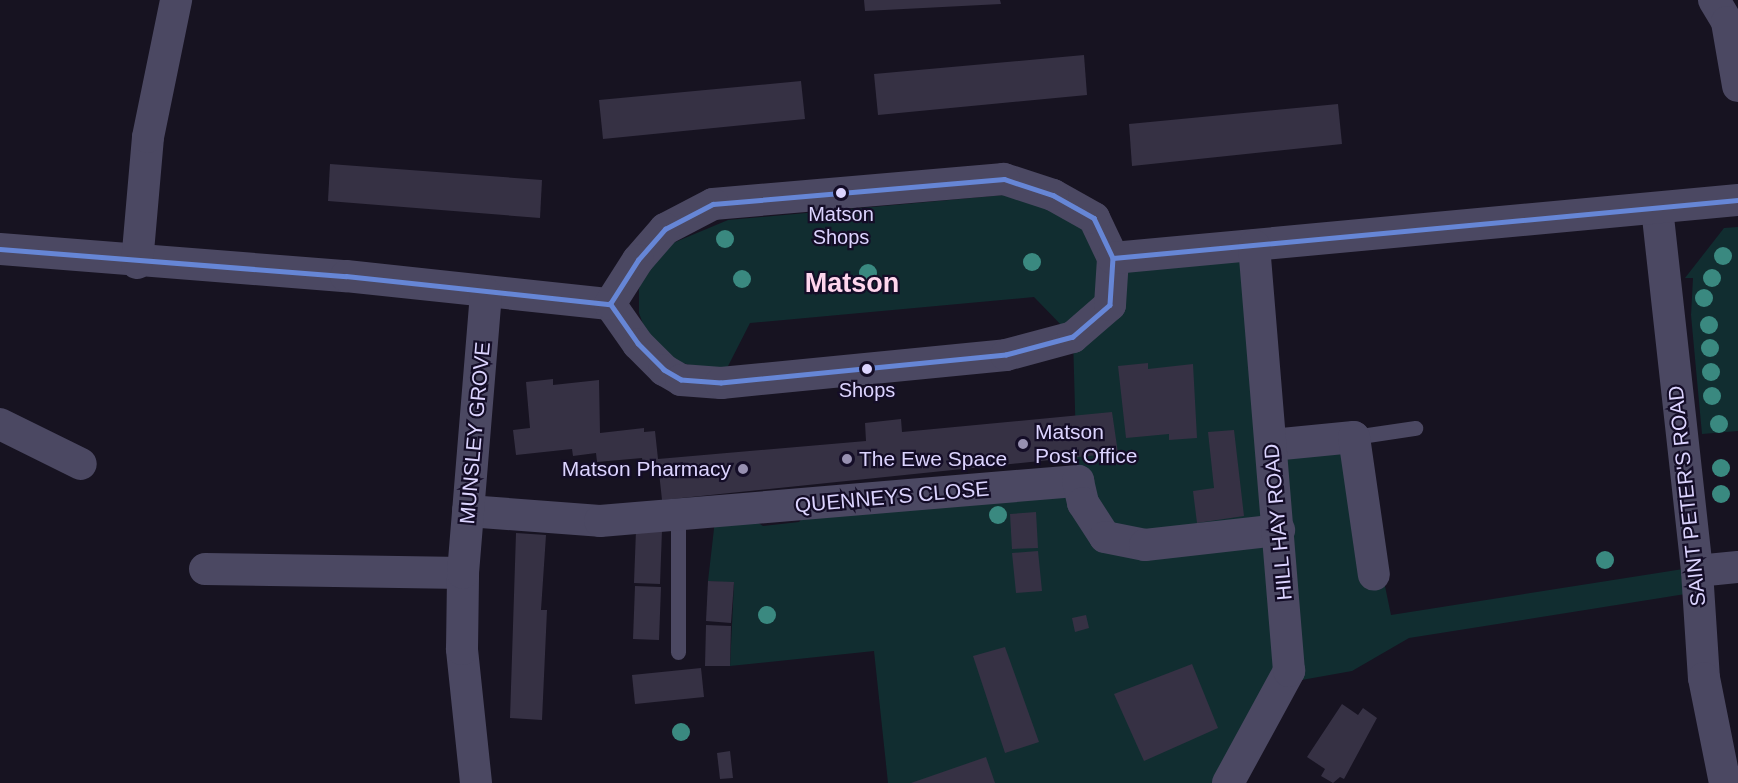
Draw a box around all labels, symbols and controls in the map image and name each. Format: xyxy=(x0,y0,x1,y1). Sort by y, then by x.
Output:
marker: Matson Shops xyxy=(835,187,847,199)
place label: Matson Shops xyxy=(808,202,874,249)
district label: Matson xyxy=(805,268,899,300)
street label: MUNSLEY GROVE xyxy=(454,341,496,525)
marker: Shops xyxy=(861,363,873,375)
place label: Shops xyxy=(839,378,895,402)
street label: SAINT PETER'S ROAD xyxy=(1663,384,1711,608)
place label: Matson Post Office xyxy=(1035,419,1137,469)
marker: Matson Post Office xyxy=(1016,437,1030,451)
street label: HILL HAY ROAD xyxy=(1259,442,1297,602)
place label: The Ewe Space xyxy=(859,446,1007,472)
marker: The Ewe Space xyxy=(840,452,854,466)
place label: Matson Pharmacy xyxy=(562,456,731,482)
marker: Matson Pharmacy xyxy=(736,462,750,476)
street label: QUENNEYS CLOSE xyxy=(794,476,990,518)

